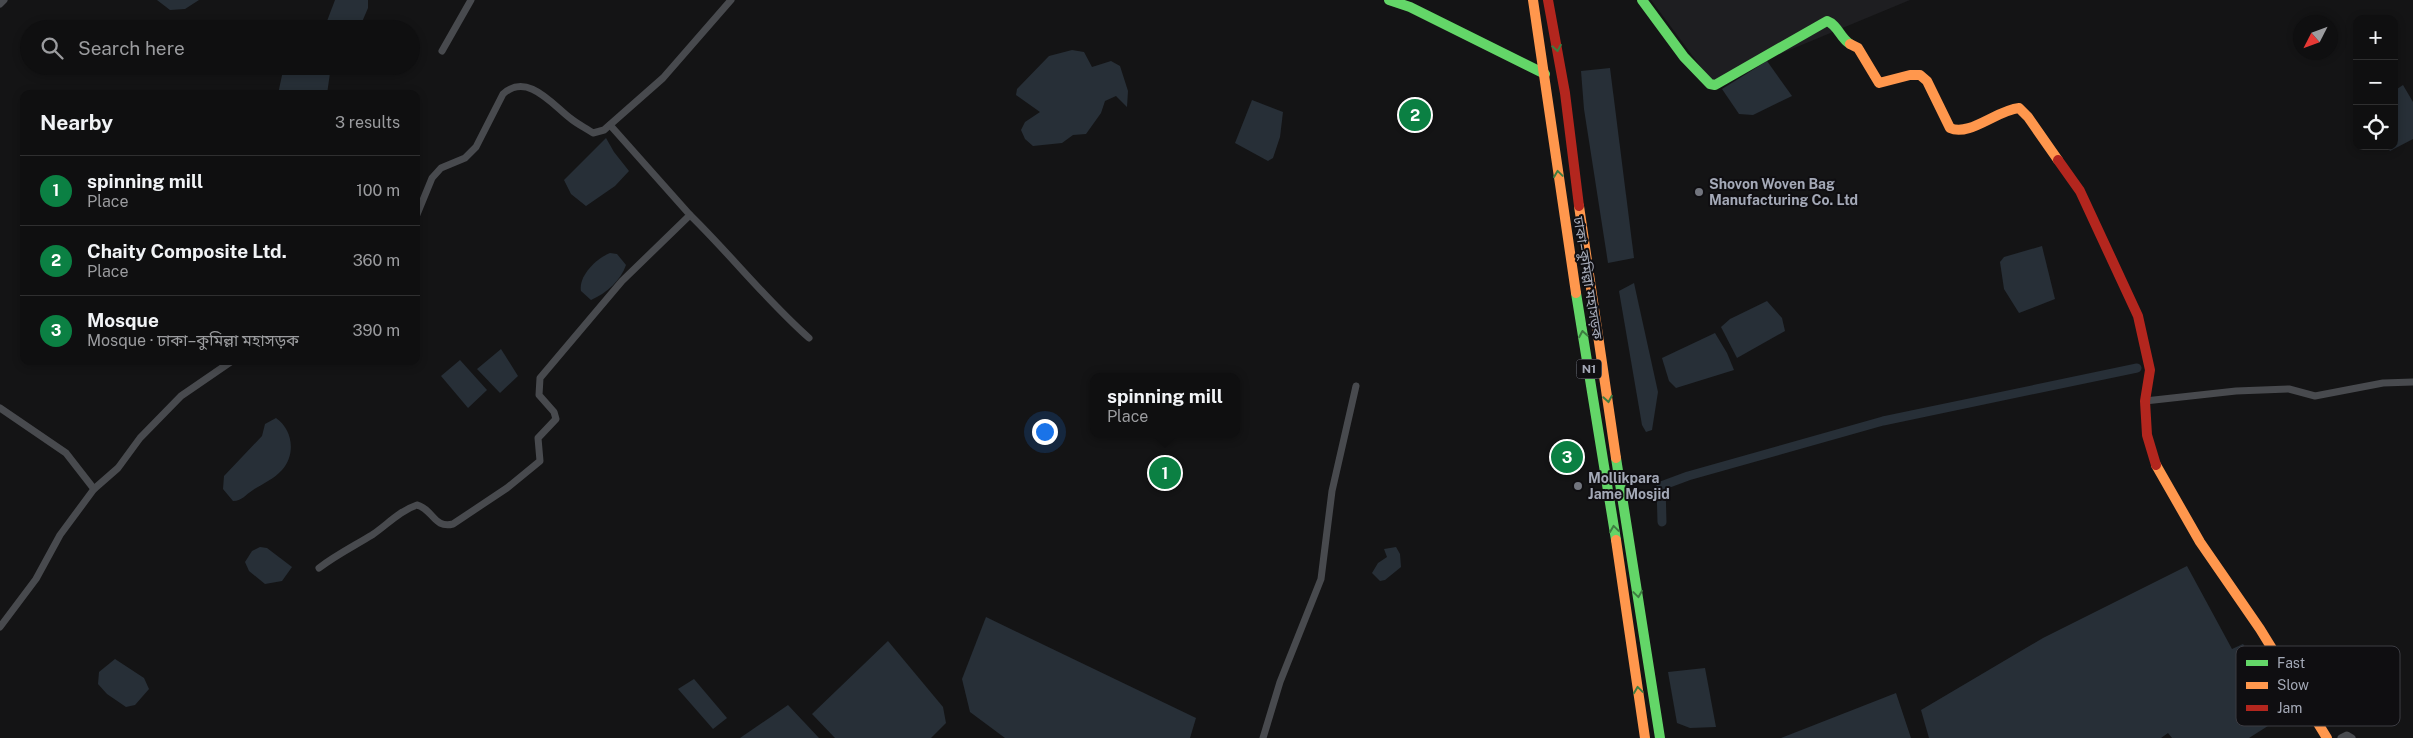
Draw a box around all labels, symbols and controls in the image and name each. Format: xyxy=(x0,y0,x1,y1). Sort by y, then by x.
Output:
north arrow xyxy=(2293,15,2338,60)
map controls xyxy=(2353,15,2398,150)
button: + xyxy=(2353,15,2398,60)
search box xyxy=(20,20,420,75)
icon: search xyxy=(38,34,66,62)
text: Search here xyxy=(78,37,185,59)
one-way arrow xyxy=(1551,44,1561,52)
button: − xyxy=(2353,60,2398,105)
pin: 2 xyxy=(1399,96,1431,134)
button: locate xyxy=(2353,105,2398,150)
text: Nearby xyxy=(40,110,113,135)
text: 3 results xyxy=(335,113,400,132)
one-way arrow xyxy=(1553,169,1564,177)
text: spinning mill xyxy=(87,170,203,192)
place label: Shovon Woven Bag Manufacturing Co. Ltd xyxy=(1709,176,1858,208)
text: 1 xyxy=(53,181,59,200)
text: 100 m xyxy=(356,181,400,200)
marker: Shovon Woven Bag Manufacturing Co. Ltd xyxy=(1693,186,1705,198)
text: Place xyxy=(87,192,129,211)
street label: ঢাকা–কুমিল্লা মহাসড়ক xyxy=(1569,215,1606,341)
text: Chaity Composite Ltd. xyxy=(87,240,287,262)
text: 2 xyxy=(51,251,61,270)
text: 360 m xyxy=(353,251,400,270)
text: Place xyxy=(87,262,129,281)
text: Mosque xyxy=(87,309,159,331)
text: 3 xyxy=(51,321,61,340)
text: 390 m xyxy=(353,321,400,340)
one-way arrow xyxy=(1579,330,1589,338)
text: Mosque · ঢাকা–কুমিল্লা মহাসড়ক xyxy=(87,331,299,350)
road number: N1 xyxy=(1576,359,1602,378)
popup xyxy=(1090,373,1240,438)
text: spinning mill xyxy=(1107,385,1223,407)
one-way arrow xyxy=(1603,395,1613,404)
text: Place xyxy=(1107,407,1148,426)
your location xyxy=(1032,419,1058,445)
pin: 3 xyxy=(1551,438,1583,476)
pin: 1 xyxy=(1149,454,1181,492)
place label: Mollikpara Jame Mosjid xyxy=(1588,470,1670,502)
marker: Mollikpara Jame Mosjid xyxy=(1572,480,1584,492)
one-way arrow xyxy=(1609,525,1620,533)
one-way arrow xyxy=(1632,591,1643,599)
legend xyxy=(2236,646,2400,726)
text: Fast xyxy=(2277,655,2305,671)
text: Slow xyxy=(2277,677,2309,693)
one-way arrow xyxy=(1633,686,1643,694)
text: Jam xyxy=(2277,700,2302,716)

